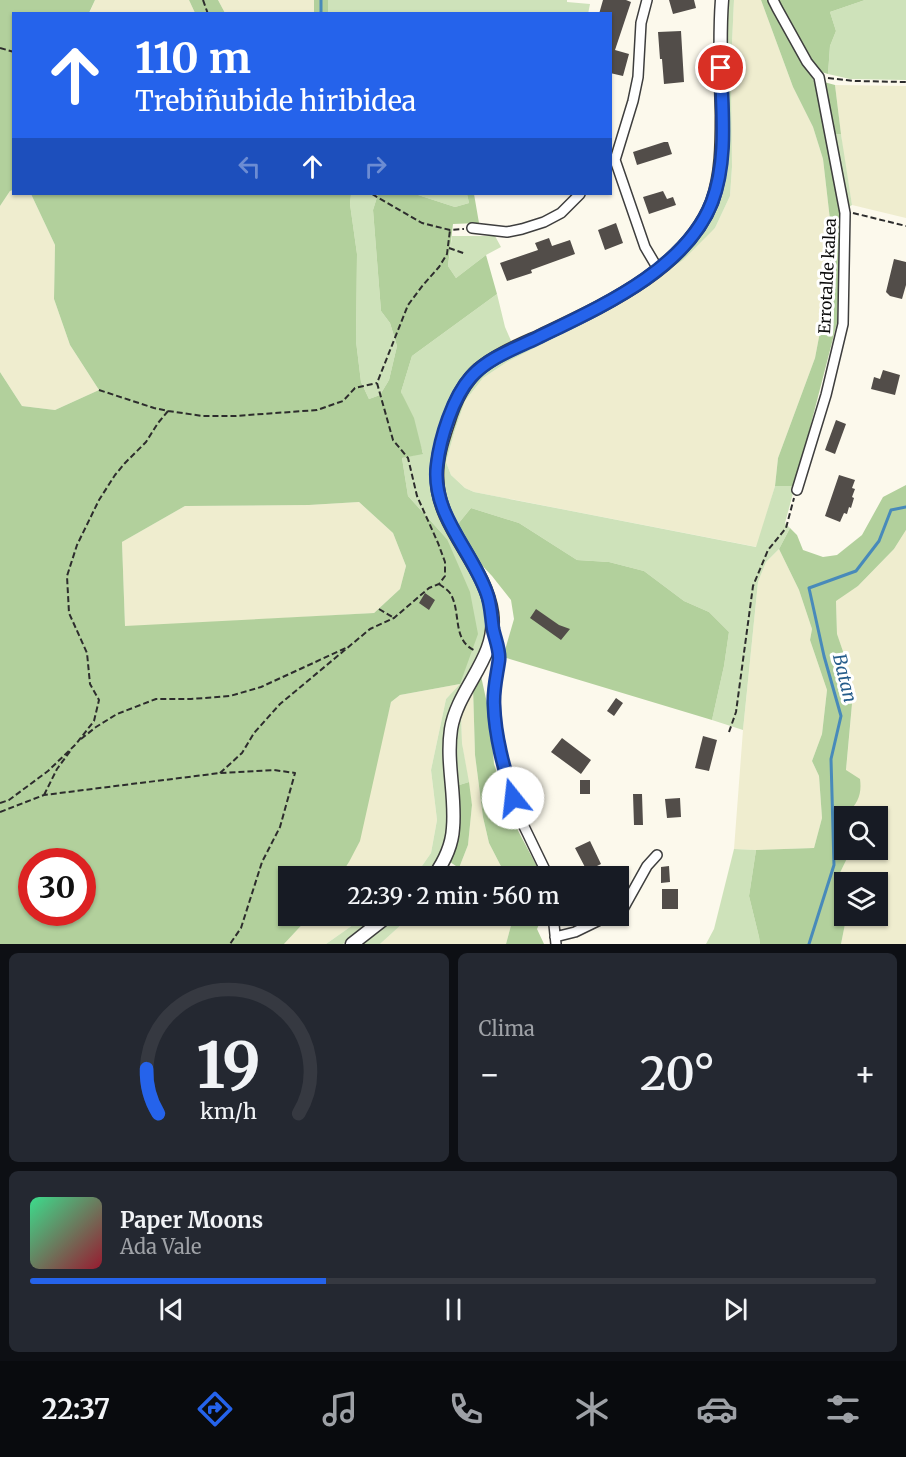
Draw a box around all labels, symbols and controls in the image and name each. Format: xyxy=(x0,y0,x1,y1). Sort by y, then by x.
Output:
text: 110 m xyxy=(135,32,251,84)
icon: ahead xyxy=(36,36,114,114)
pin xyxy=(695,42,746,93)
icon: arrive xyxy=(704,51,737,84)
text: Trebiñubide hiribidea xyxy=(135,84,416,118)
icon: left xyxy=(233,150,266,183)
icon: ahead xyxy=(296,150,329,183)
icon: right xyxy=(359,150,392,183)
street label: Errotalde kalea xyxy=(814,217,840,334)
water label: Batan xyxy=(828,651,862,705)
position arrow xyxy=(481,766,545,830)
map controls xyxy=(834,806,888,926)
button: search xyxy=(834,806,888,860)
speed limit sign: 30 xyxy=(18,848,96,926)
button: layers xyxy=(834,872,888,926)
text: 22:39 · 2 min · 560 m xyxy=(348,882,559,910)
text: Clima xyxy=(479,1016,535,1041)
text: 19 xyxy=(197,1027,261,1105)
text: 20° xyxy=(640,1046,715,1102)
text: − xyxy=(479,1054,501,1095)
text: + xyxy=(854,1054,876,1095)
text: km/h xyxy=(200,1099,257,1126)
text: Paper Moons xyxy=(120,1206,263,1234)
text: Ada Vale xyxy=(120,1234,201,1259)
icon: previous xyxy=(155,1293,188,1326)
icon: pause xyxy=(437,1293,470,1326)
icon: next xyxy=(719,1293,752,1326)
icon: directions xyxy=(194,1388,236,1430)
icon: music xyxy=(319,1388,361,1430)
icon: phone xyxy=(445,1388,487,1430)
icon: climate xyxy=(571,1388,613,1430)
icon: car xyxy=(696,1388,738,1430)
icon: filters xyxy=(822,1388,864,1430)
text: 22:37 xyxy=(42,1392,110,1426)

